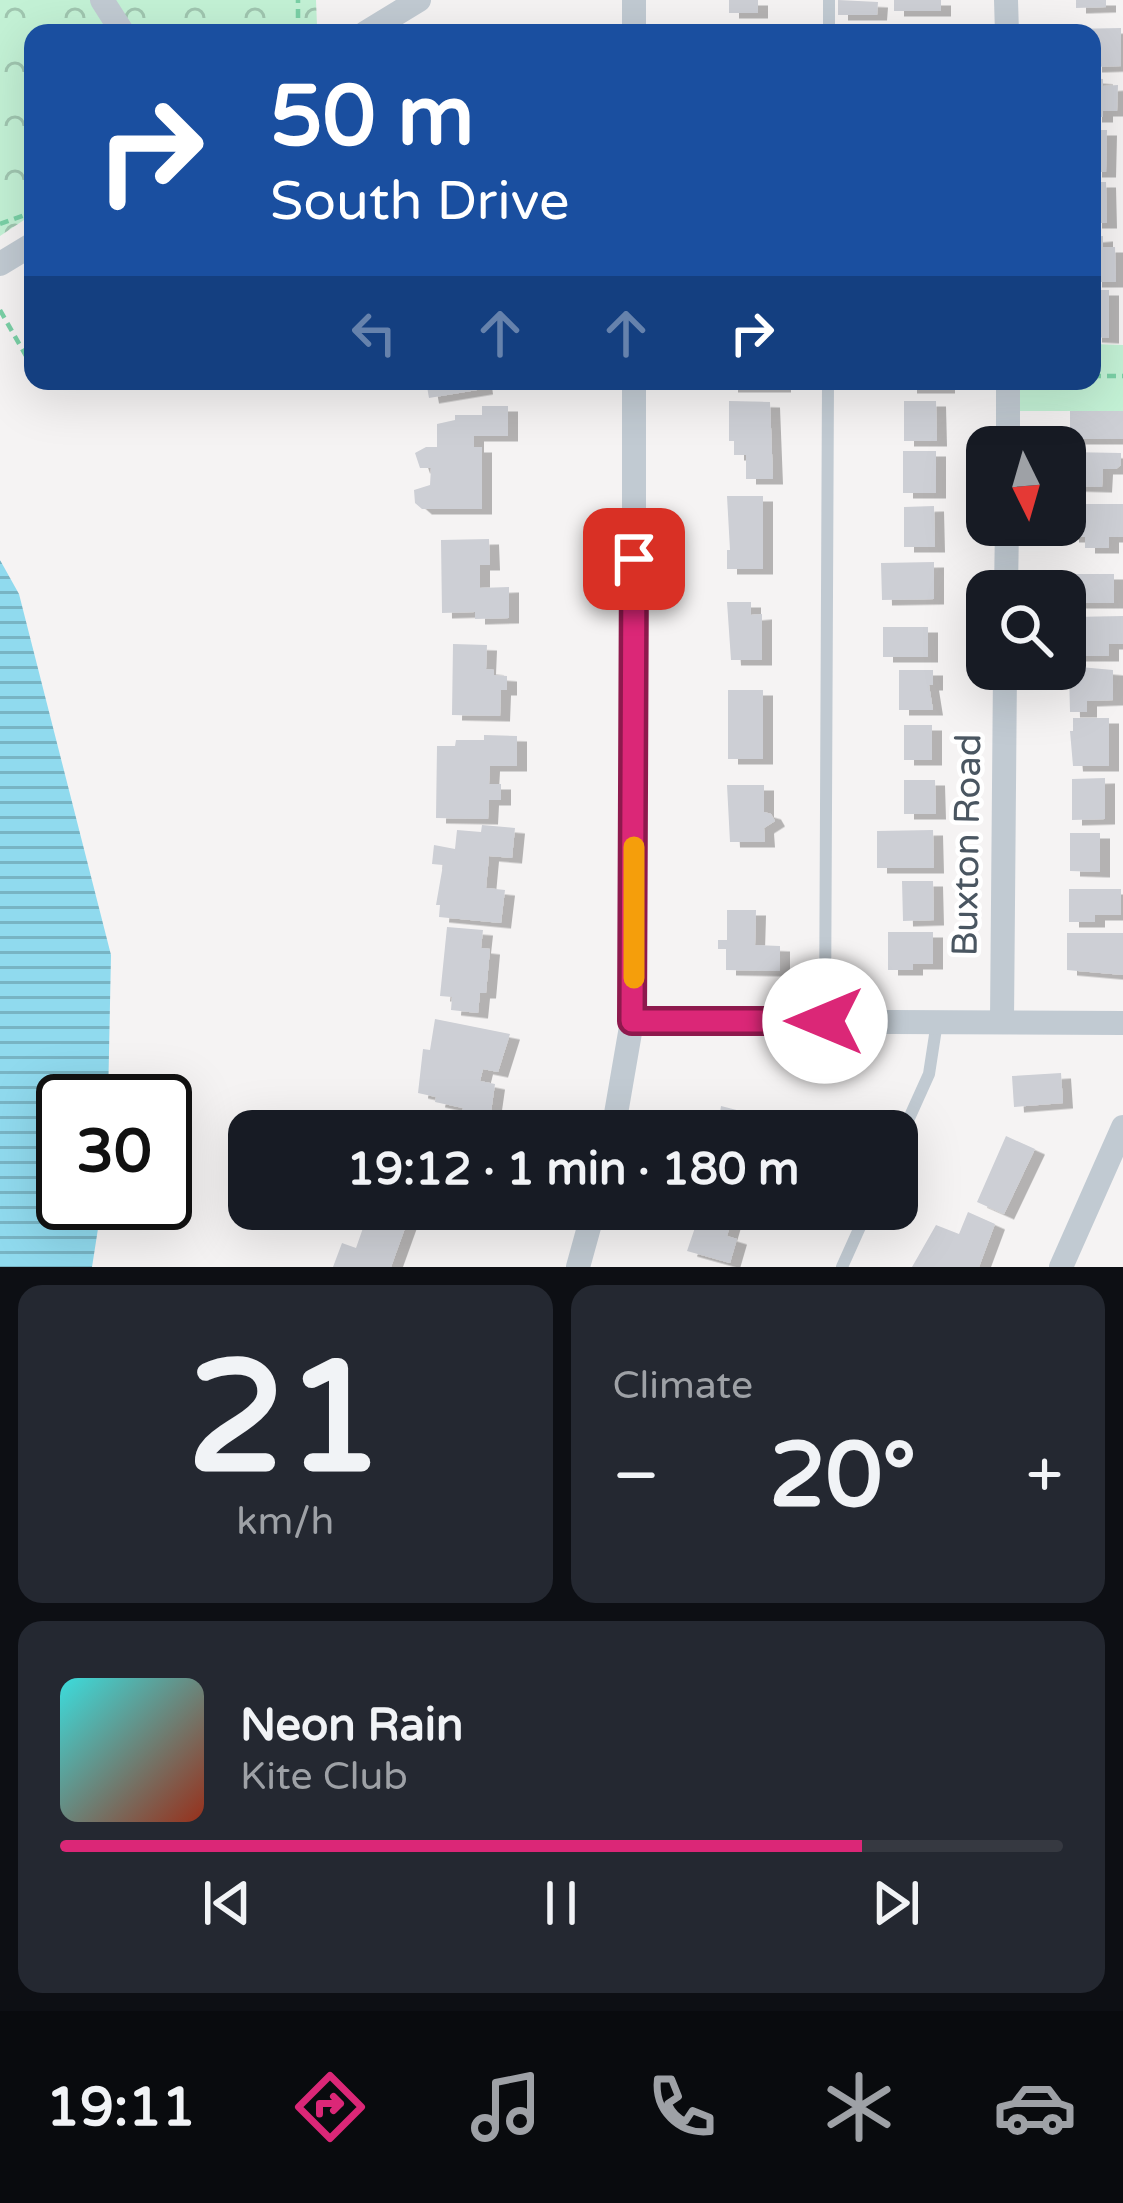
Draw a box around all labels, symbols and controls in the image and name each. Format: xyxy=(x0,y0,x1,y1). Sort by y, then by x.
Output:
text: 50 m xyxy=(270,67,474,168)
icon: right xyxy=(72,72,228,228)
text: South Drive xyxy=(270,169,570,234)
icon: left xyxy=(341,300,407,366)
icon: ahead xyxy=(467,300,533,366)
icon: ahead xyxy=(593,300,659,366)
icon: right xyxy=(719,300,785,366)
north arrow xyxy=(966,426,1086,546)
map controls xyxy=(966,426,1086,690)
pin xyxy=(583,508,685,610)
icon: arrive xyxy=(601,526,667,592)
button: search xyxy=(966,570,1086,690)
street label: Buxton Road xyxy=(944,733,990,957)
position arrow xyxy=(762,958,888,1084)
speed limit sign: 30 xyxy=(36,1074,192,1230)
text: 19:12 · 1 min · 180 m xyxy=(347,1143,799,1197)
text: 21 xyxy=(187,1326,383,1514)
text: Climate xyxy=(613,1362,753,1409)
text: 20° xyxy=(769,1422,916,1531)
text: − xyxy=(613,1436,660,1516)
text: + xyxy=(1026,1436,1063,1516)
text: km/h xyxy=(236,1498,334,1545)
text: Neon Rain xyxy=(240,1699,463,1753)
text: Kite Club xyxy=(240,1753,408,1800)
icon: previous xyxy=(194,1870,260,1936)
icon: pause xyxy=(528,1870,594,1936)
icon: next xyxy=(863,1870,929,1936)
icon: directions xyxy=(288,2065,372,2149)
icon: music xyxy=(464,2065,548,2149)
icon: phone xyxy=(640,2065,724,2149)
icon: climate xyxy=(817,2065,901,2149)
icon: car xyxy=(993,2065,1077,2149)
text: 19:11 xyxy=(46,2075,196,2140)

